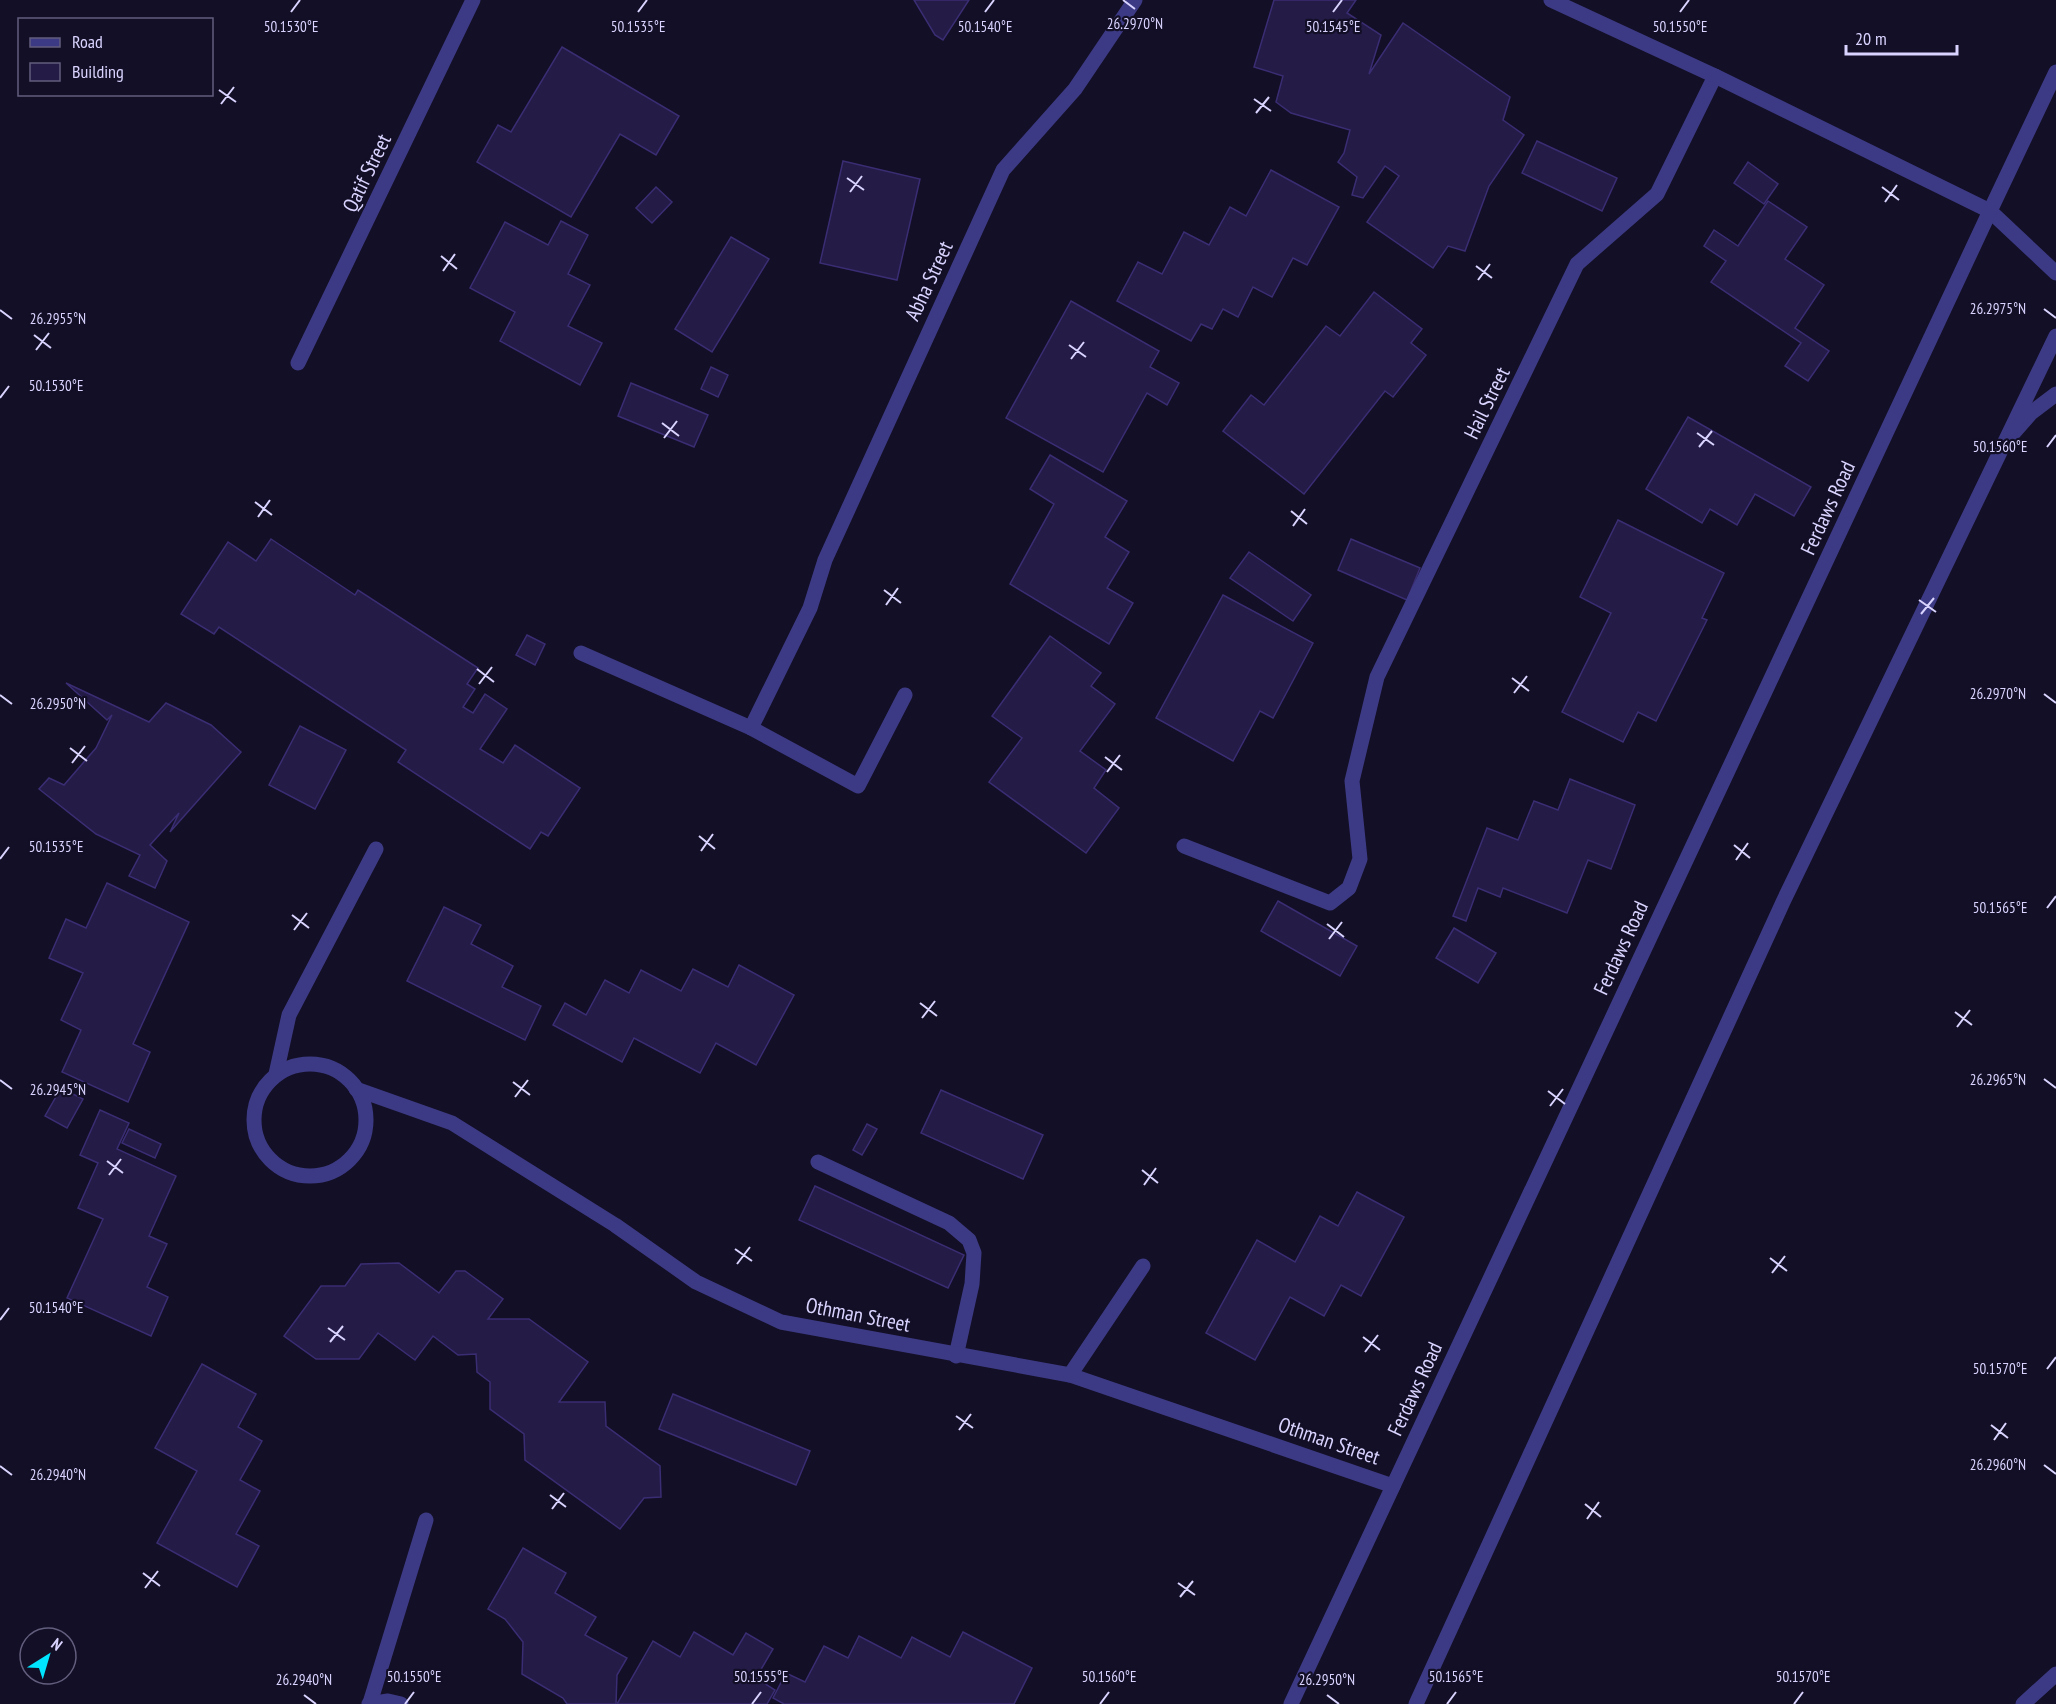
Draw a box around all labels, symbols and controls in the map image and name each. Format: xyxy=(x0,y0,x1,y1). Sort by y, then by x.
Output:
text: 26.2970°N xyxy=(1107,14,1163,33)
text: 50.1530°E xyxy=(264,17,318,36)
text: 50.1535°E xyxy=(611,17,665,36)
text: 50.1540°E xyxy=(958,17,1012,36)
text: 50.1545°E xyxy=(1306,17,1360,36)
text: 50.1550°E xyxy=(1653,17,1707,36)
legend xyxy=(18,18,213,96)
scale bar xyxy=(1846,18,1957,56)
text: 20 m xyxy=(1855,27,1887,50)
text: Road xyxy=(72,30,103,53)
text: Building xyxy=(72,60,124,83)
street label: Qatif Street xyxy=(336,129,397,216)
street label: Abha Street xyxy=(898,237,959,325)
text: 26.2975°N xyxy=(1970,299,2026,318)
text: 26.2955°N xyxy=(30,309,86,328)
street label: Hail Street xyxy=(1458,362,1516,443)
text: 50.1530°E xyxy=(29,376,83,395)
text: 50.1560°E xyxy=(1973,437,2027,456)
street label: Ferdaws Road xyxy=(1794,457,1861,559)
text: 26.2970°N xyxy=(1970,684,2026,703)
text: 26.2950°N xyxy=(30,694,86,713)
text: 50.1535°E xyxy=(29,837,83,856)
street label: Ferdaws Road xyxy=(1587,897,1654,999)
text: 50.1565°E xyxy=(1973,898,2027,917)
text: 26.2965°N xyxy=(1970,1070,2026,1089)
text: 26.2945°N xyxy=(30,1080,86,1099)
street label: Othman Street xyxy=(804,1291,913,1338)
text: 50.1540°E xyxy=(29,1298,83,1317)
street label: Ferdaws Road xyxy=(1381,1338,1448,1440)
text: 50.1570°E xyxy=(1973,1359,2027,1378)
street label: Othman Street xyxy=(1275,1411,1384,1471)
text: 26.2960°N xyxy=(1970,1455,2026,1474)
text: 26.2940°N xyxy=(30,1465,86,1484)
north arrow xyxy=(18,1626,78,1686)
text: N xyxy=(48,1633,66,1655)
text: 50.1550°E xyxy=(387,1667,441,1686)
text: 50.1555°E xyxy=(734,1667,788,1686)
text: 50.1560°E xyxy=(1082,1667,1136,1686)
text: 50.1565°E xyxy=(1429,1667,1483,1686)
text: 50.1570°E xyxy=(1776,1667,1830,1686)
text: 26.2940°N xyxy=(276,1670,332,1689)
text: 26.2950°N xyxy=(1299,1670,1355,1689)

